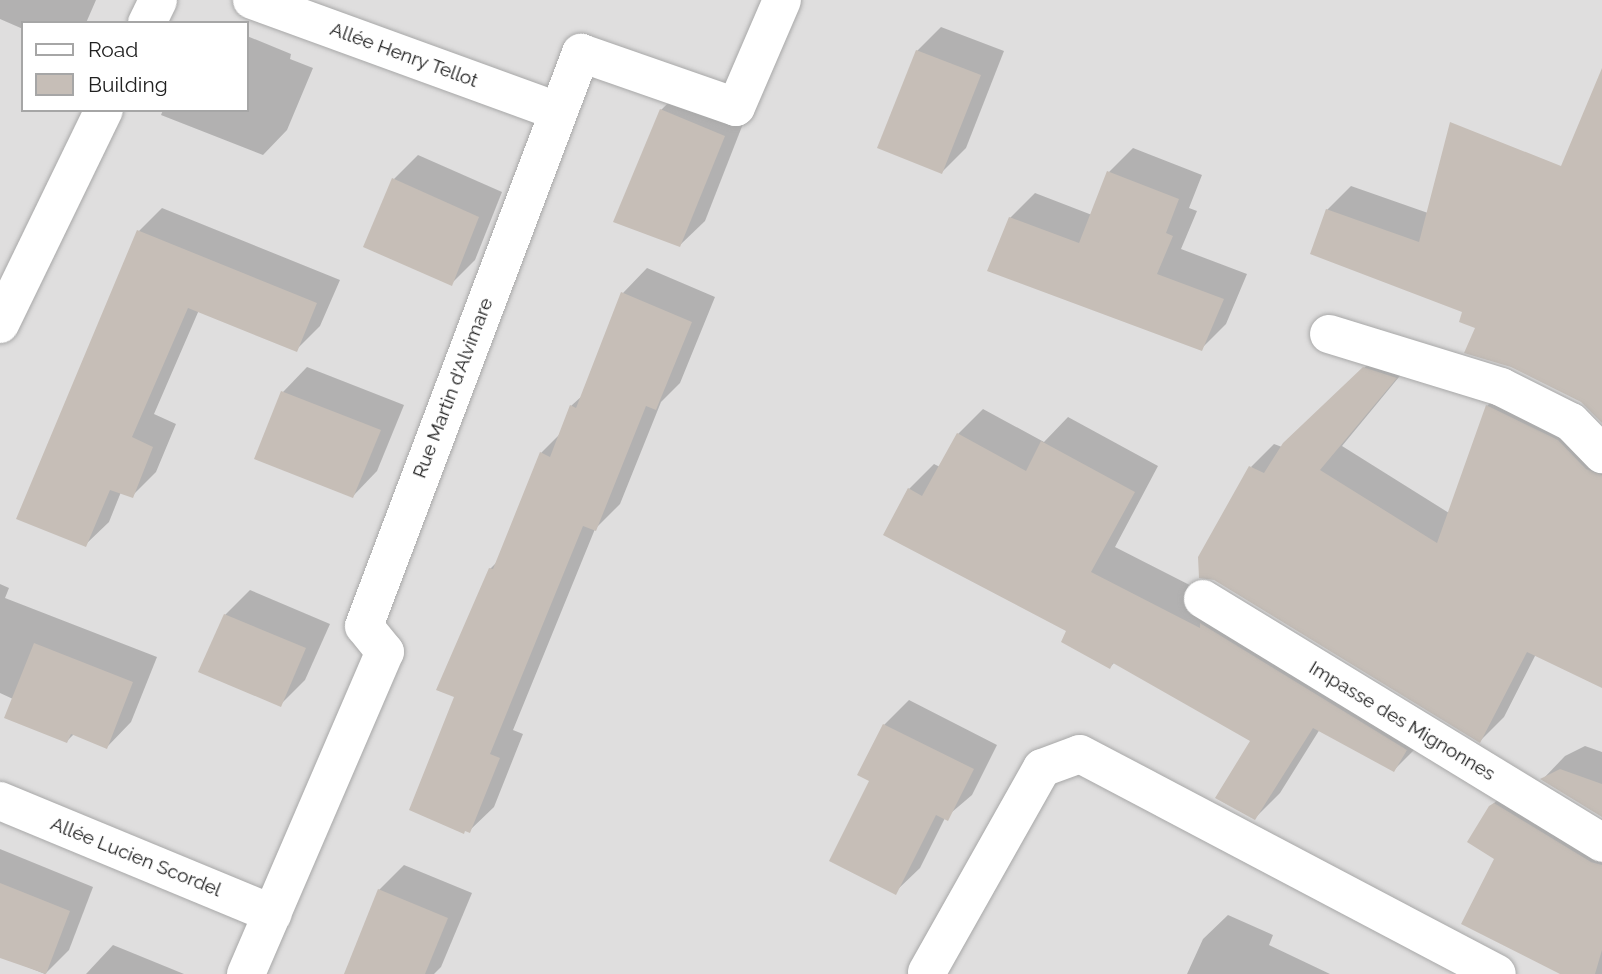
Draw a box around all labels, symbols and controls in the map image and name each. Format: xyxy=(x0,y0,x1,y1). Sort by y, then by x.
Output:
street label: Allée Henry Tellot xyxy=(326,17,482,93)
legend xyxy=(21,21,248,112)
text: Road xyxy=(88,37,138,62)
text: Building xyxy=(88,72,168,97)
street label: Rue Martin d'Alvimare xyxy=(408,295,498,481)
street label: Impasse des Mignonnes xyxy=(1305,656,1499,786)
street label: Allée Lucien Scordel xyxy=(47,812,225,902)

